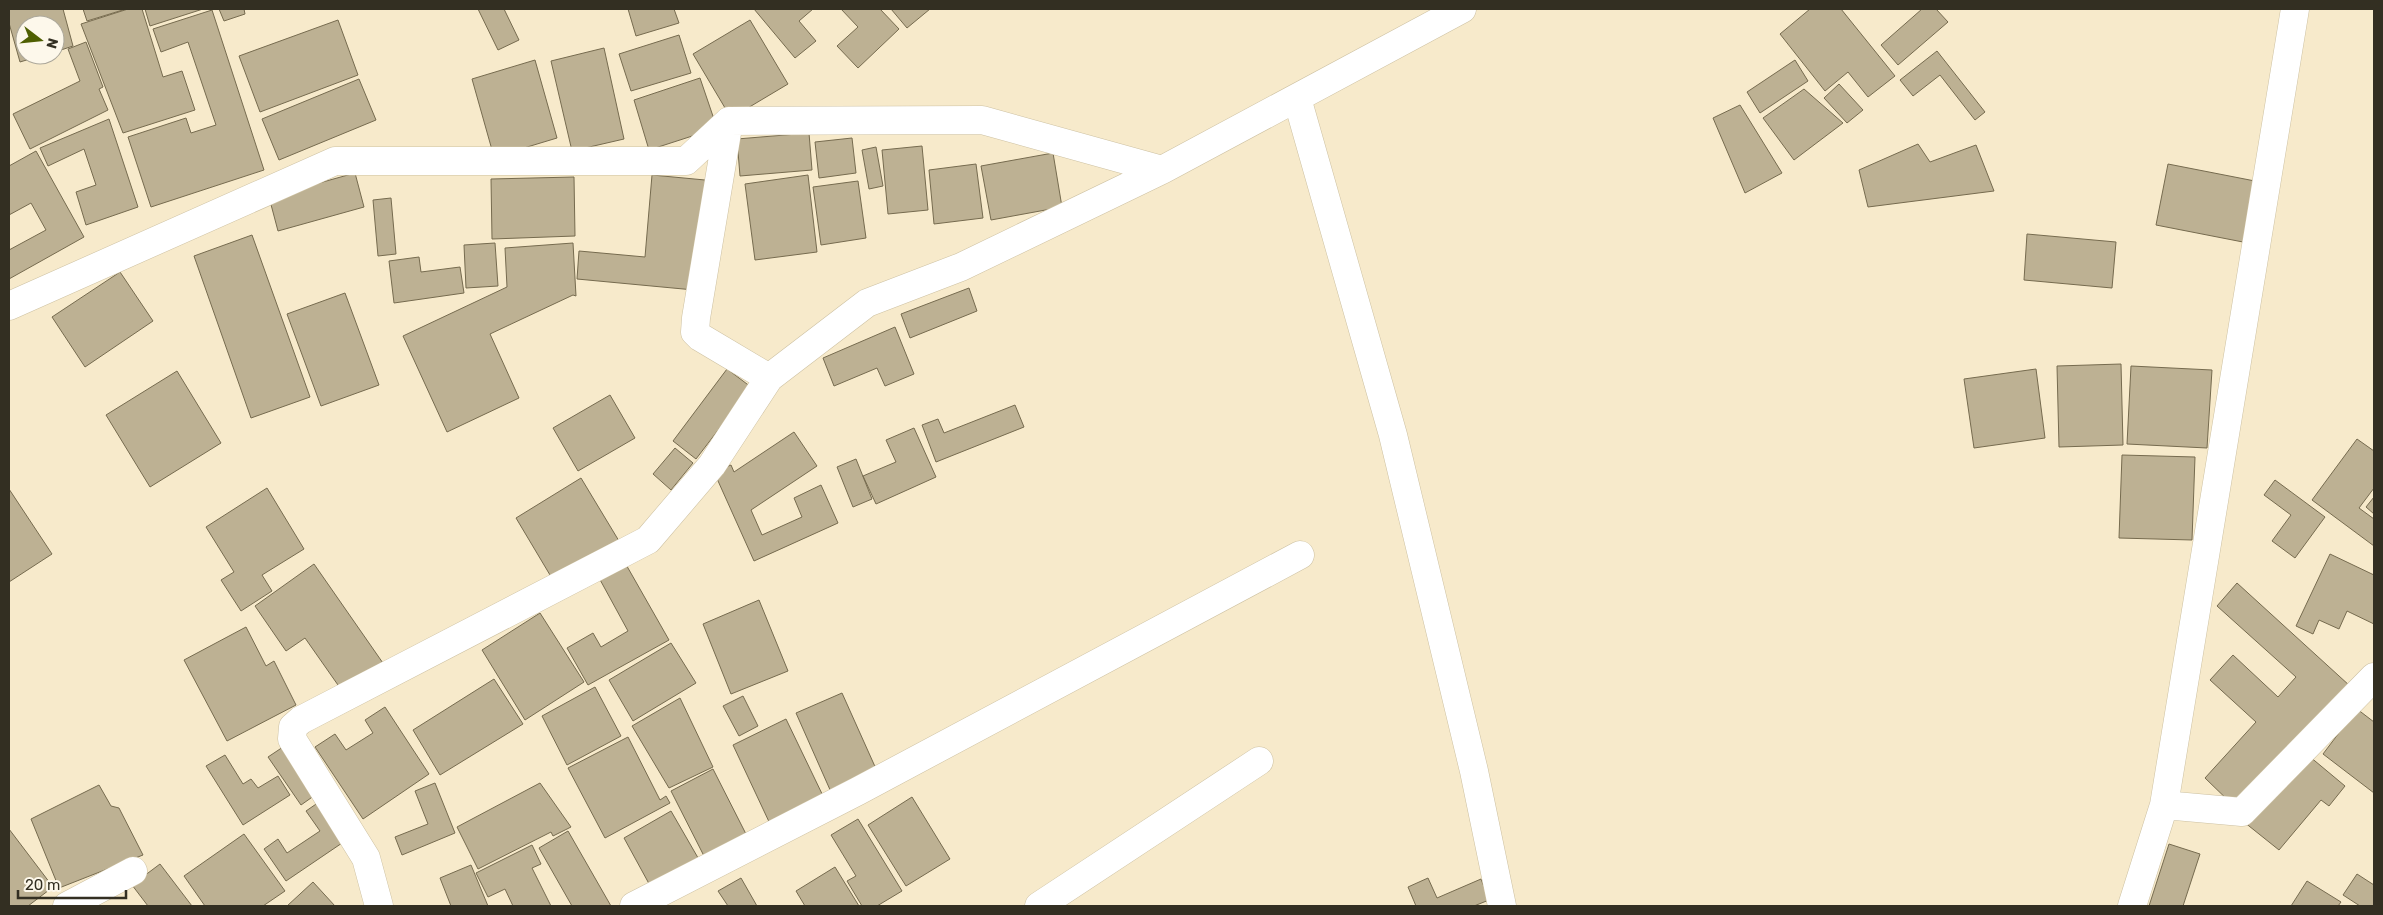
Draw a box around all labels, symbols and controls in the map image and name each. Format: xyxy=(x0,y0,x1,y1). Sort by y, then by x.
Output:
north arrow xyxy=(15,15,65,65)
text: N xyxy=(42,36,62,51)
scale bar xyxy=(18,868,125,900)
text: 20 m xyxy=(25,876,60,894)

